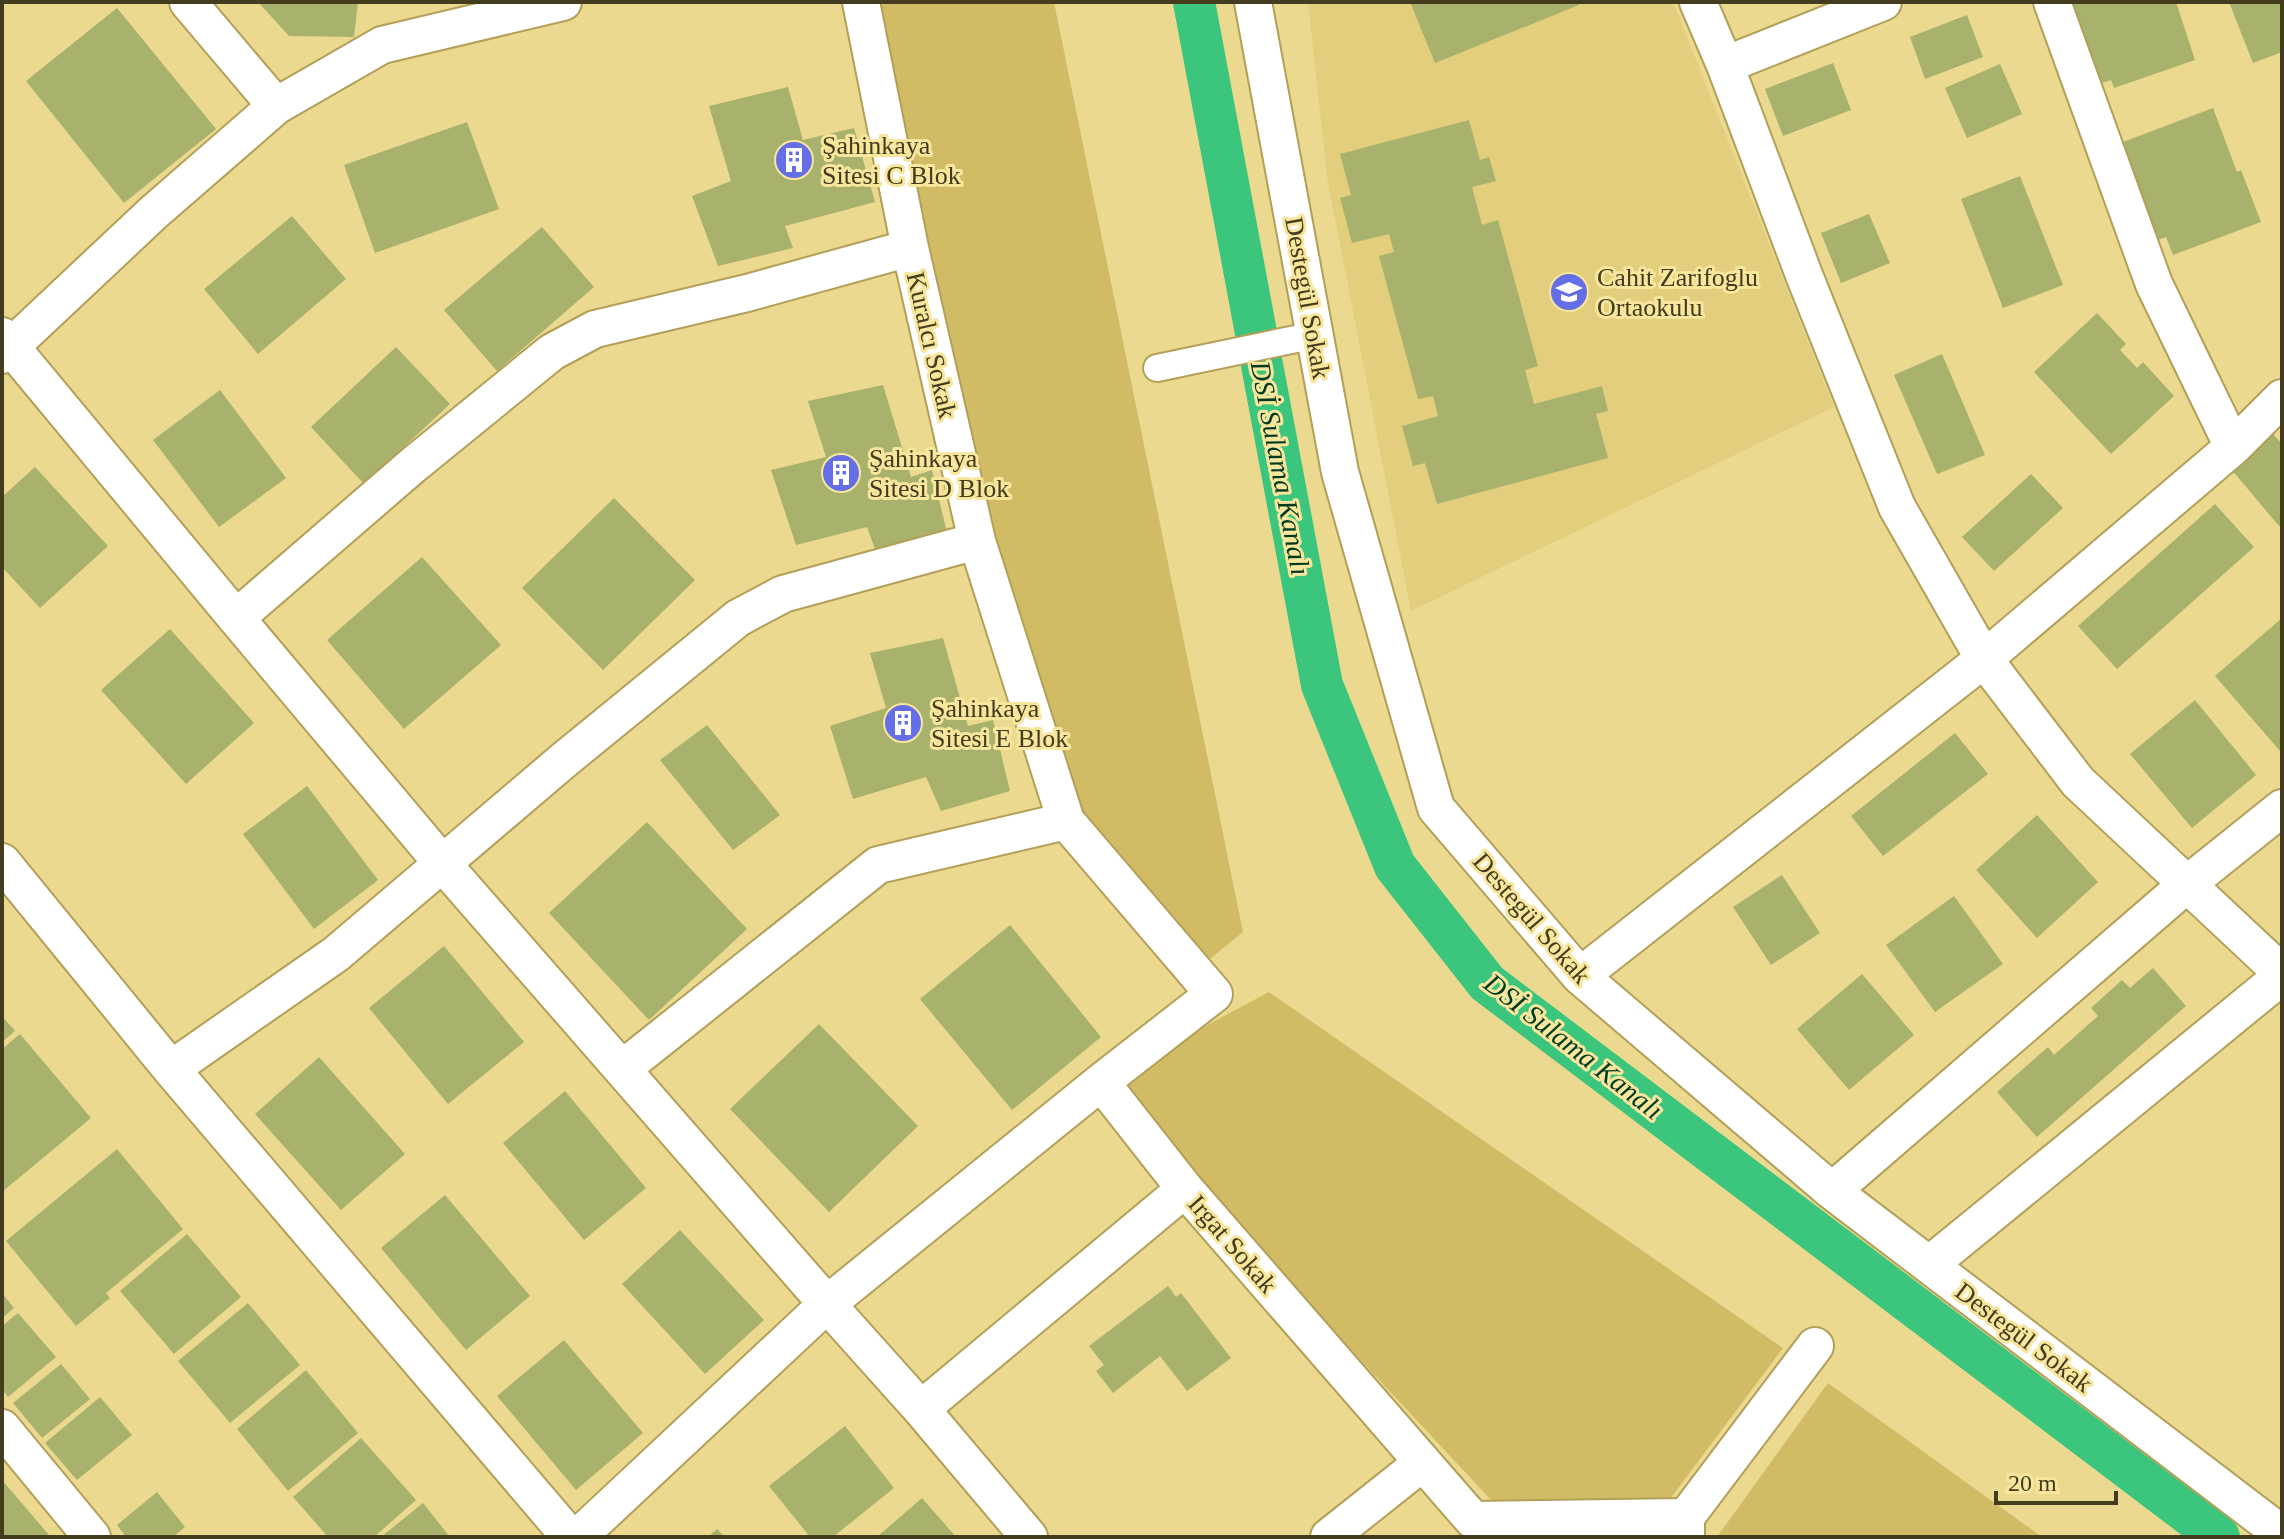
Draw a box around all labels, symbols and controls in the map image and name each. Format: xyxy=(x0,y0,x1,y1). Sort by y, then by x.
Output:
place label: Şahinkaya Sitesi C Blok xyxy=(822,131,961,190)
building icon: Şahinkaya Sitesi C Blok xyxy=(773,139,815,181)
street label: Destegül Sokak xyxy=(1279,215,1336,381)
place label: Cahit Zarifoglu Ortaokulu xyxy=(1597,263,1758,322)
street label: Kuralcı Sokak xyxy=(901,269,962,421)
school or university icon: Cahit Zarifoglu Ortaokulu xyxy=(1548,271,1590,313)
water label: DSİ Sulama Kanalı xyxy=(1244,357,1317,578)
place label: Şahinkaya Sitesi D Blok xyxy=(869,444,1009,503)
building icon: Şahinkaya Sitesi D Blok xyxy=(820,452,862,494)
place label: Şahinkaya Sitesi E Blok xyxy=(931,694,1068,753)
building icon: Şahinkaya Sitesi E Blok xyxy=(882,702,924,744)
street label: Destegül Sokak xyxy=(1467,847,1596,990)
water label: DSİ Sulama Kanalı xyxy=(1478,967,1669,1126)
street label: Irgat Sokak xyxy=(1182,1189,1283,1299)
street label: Destegül Sokak xyxy=(1950,1276,2098,1398)
scale bar xyxy=(1996,1455,2116,1505)
text: 20 m xyxy=(2008,1470,2057,1496)

